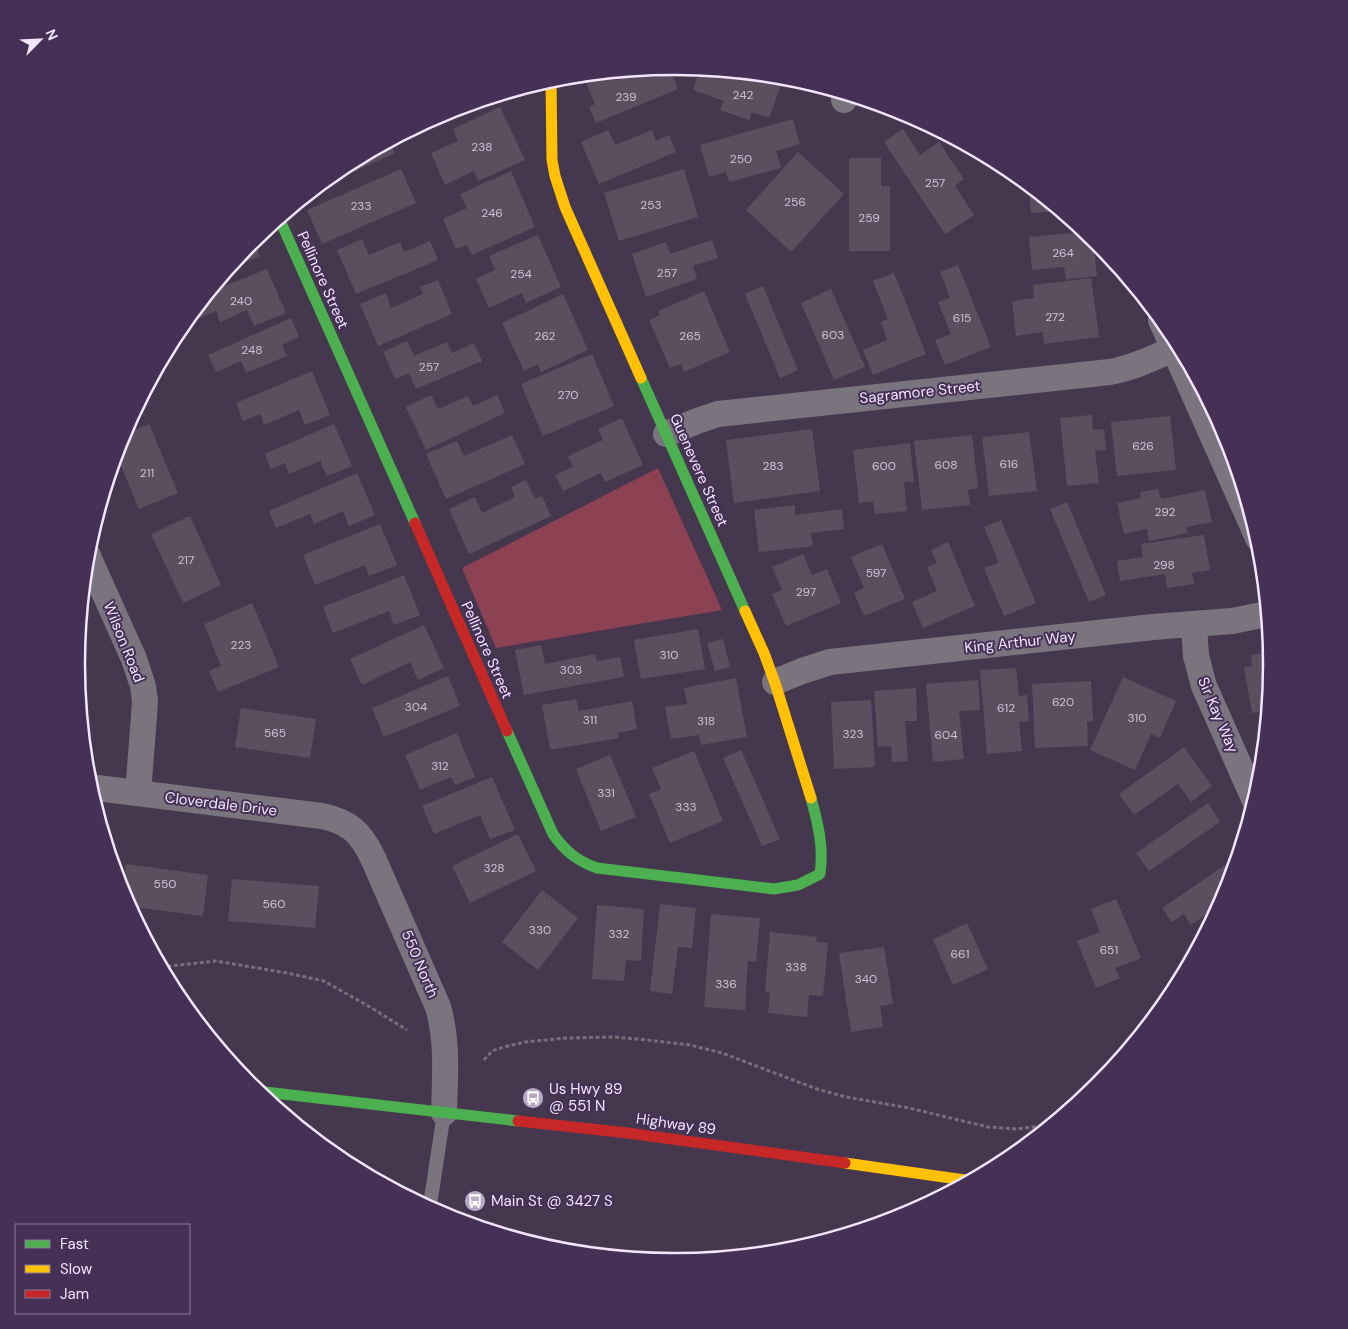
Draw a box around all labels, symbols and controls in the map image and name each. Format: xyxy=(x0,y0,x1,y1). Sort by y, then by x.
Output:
north arrow xyxy=(15,15,65,65)
text: N xyxy=(42,26,62,43)
house number: 242 xyxy=(733,87,754,103)
house number: 239 xyxy=(615,89,637,105)
house number: 238 xyxy=(471,139,493,155)
house number: 250 xyxy=(730,151,752,167)
house number: 257 xyxy=(925,175,945,191)
house number: 256 xyxy=(784,194,806,210)
house number: 253 xyxy=(640,197,662,213)
house number: 233 xyxy=(350,198,372,214)
house number: 246 xyxy=(481,205,503,221)
house number: 259 xyxy=(858,210,880,226)
street label: Pellinore Street xyxy=(293,228,354,332)
house number: 264 xyxy=(1052,245,1074,261)
house number: 257 xyxy=(657,265,677,281)
house number: 254 xyxy=(510,266,532,282)
house number: 240 xyxy=(230,293,252,309)
house number: 272 xyxy=(1045,309,1065,325)
house number: 615 xyxy=(953,310,971,326)
house number: 603 xyxy=(822,327,844,343)
house number: 262 xyxy=(534,328,556,344)
house number: 265 xyxy=(679,328,701,344)
house number: 248 xyxy=(241,342,263,358)
house number: 257 xyxy=(419,359,439,375)
street label: Sagramore Street xyxy=(859,376,982,408)
house number: 270 xyxy=(557,387,579,403)
street label: Guenevere Street xyxy=(665,410,733,530)
house number: 626 xyxy=(1132,438,1154,454)
house number: 616 xyxy=(1000,456,1018,472)
house number: 608 xyxy=(934,457,958,473)
house number: 283 xyxy=(762,458,784,474)
house number: 600 xyxy=(872,458,896,474)
house number: 211 xyxy=(140,465,154,481)
house number: 292 xyxy=(1154,504,1176,520)
house number: 217 xyxy=(177,552,195,568)
house number: 298 xyxy=(1153,557,1175,573)
house number: 597 xyxy=(866,565,886,581)
house number: 297 xyxy=(796,584,816,600)
street label: Pellinore Street xyxy=(457,598,518,702)
street label: Wilson Road xyxy=(99,599,149,685)
street label: King Arthur Way xyxy=(963,626,1077,658)
house number: 223 xyxy=(231,637,251,653)
house number: 310 xyxy=(660,647,678,663)
house number: 303 xyxy=(560,662,582,678)
street label: Sir Kay Way xyxy=(1193,674,1243,757)
house number: 620 xyxy=(1052,694,1074,710)
house number: 304 xyxy=(405,699,427,715)
house number: 612 xyxy=(997,700,1015,716)
house number: 310 xyxy=(1128,710,1146,726)
house number: 311 xyxy=(583,712,597,728)
house number: 318 xyxy=(697,713,715,729)
house number: 565 xyxy=(264,725,286,741)
house number: 323 xyxy=(842,726,864,742)
house number: 604 xyxy=(934,727,958,743)
house number: 312 xyxy=(431,758,449,774)
house number: 331 xyxy=(597,785,615,801)
street label: Cloverdale Drive xyxy=(164,787,278,821)
house number: 333 xyxy=(675,799,697,815)
house number: 328 xyxy=(483,860,505,876)
house number: 550 xyxy=(154,876,176,892)
house number: 560 xyxy=(262,896,286,912)
house number: 330 xyxy=(529,922,551,938)
house number: 332 xyxy=(608,926,630,942)
street label: 550 North xyxy=(397,927,443,1001)
house number: 651 xyxy=(1100,942,1118,958)
house number: 661 xyxy=(951,946,969,962)
house number: 338 xyxy=(785,959,807,975)
house number: 340 xyxy=(855,971,877,987)
house number: 336 xyxy=(715,976,737,992)
place label: Us Hwy 89 @ 551 N xyxy=(549,1079,622,1116)
bus stop icon: Us Hwy 89 @ 551 N xyxy=(521,1086,545,1110)
street label: Highway 89 xyxy=(635,1109,717,1139)
bus stop icon: Main St @ 3427 S xyxy=(463,1189,487,1213)
place label: Main St @ 3427 S xyxy=(491,1191,613,1211)
legend xyxy=(15,1224,190,1314)
text: Fast xyxy=(60,1234,89,1254)
text: Slow xyxy=(60,1259,93,1279)
text: Jam xyxy=(60,1284,89,1304)

